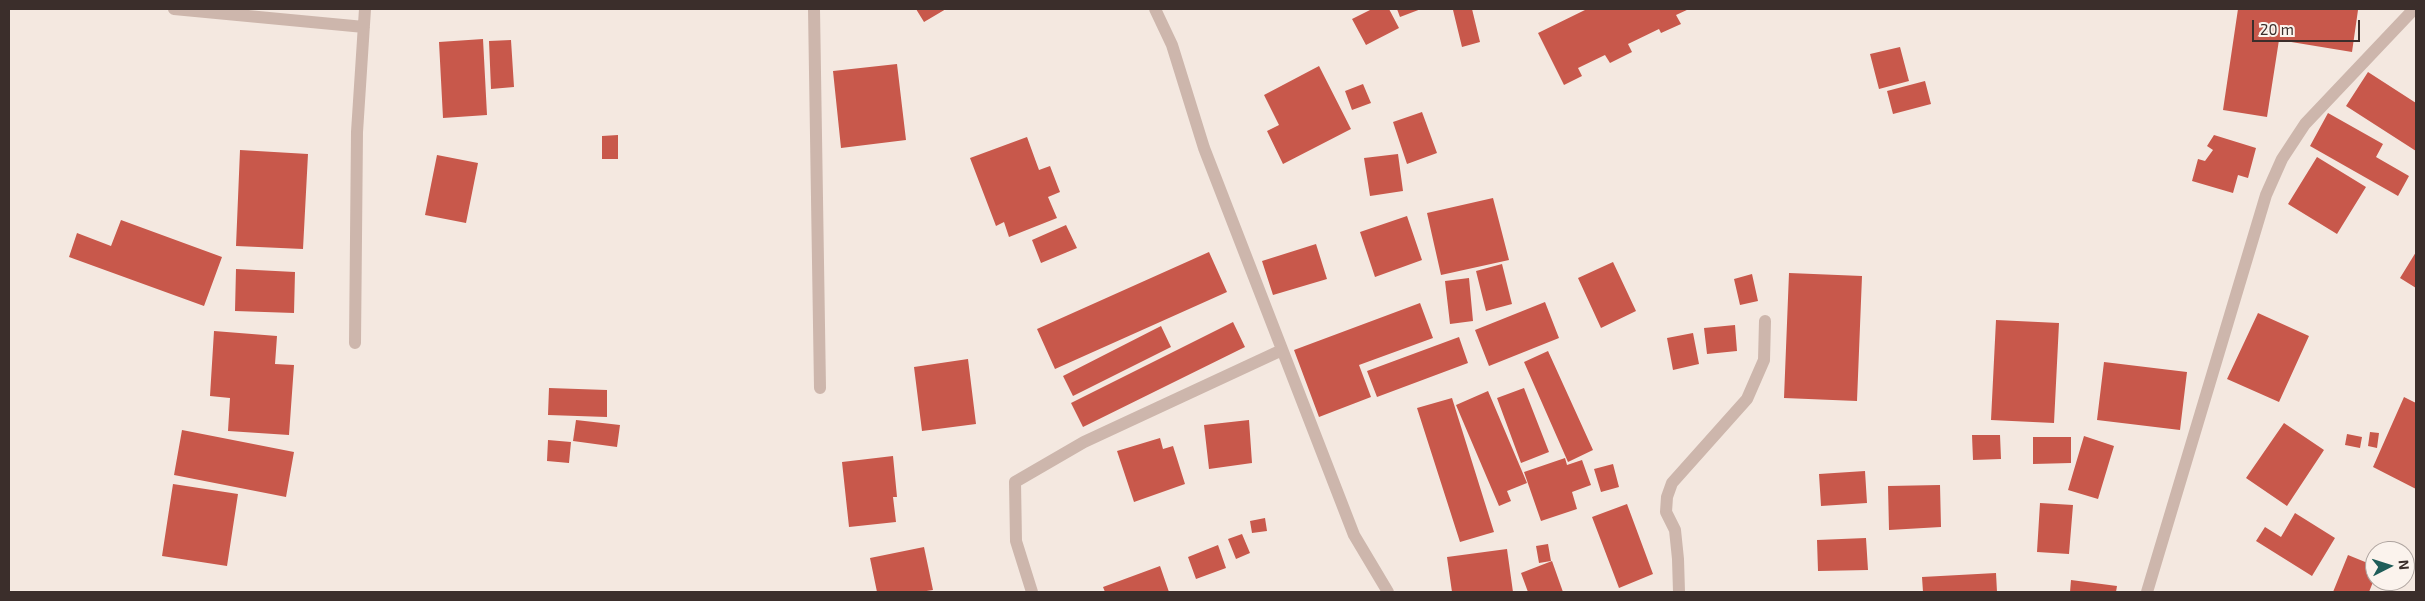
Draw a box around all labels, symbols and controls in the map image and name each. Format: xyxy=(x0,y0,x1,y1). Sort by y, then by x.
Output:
scale bar xyxy=(2255,10,2362,42)
text: 20 m xyxy=(2260,20,2294,38)
north arrow xyxy=(2365,541,2415,591)
text: N xyxy=(2396,559,2413,571)

